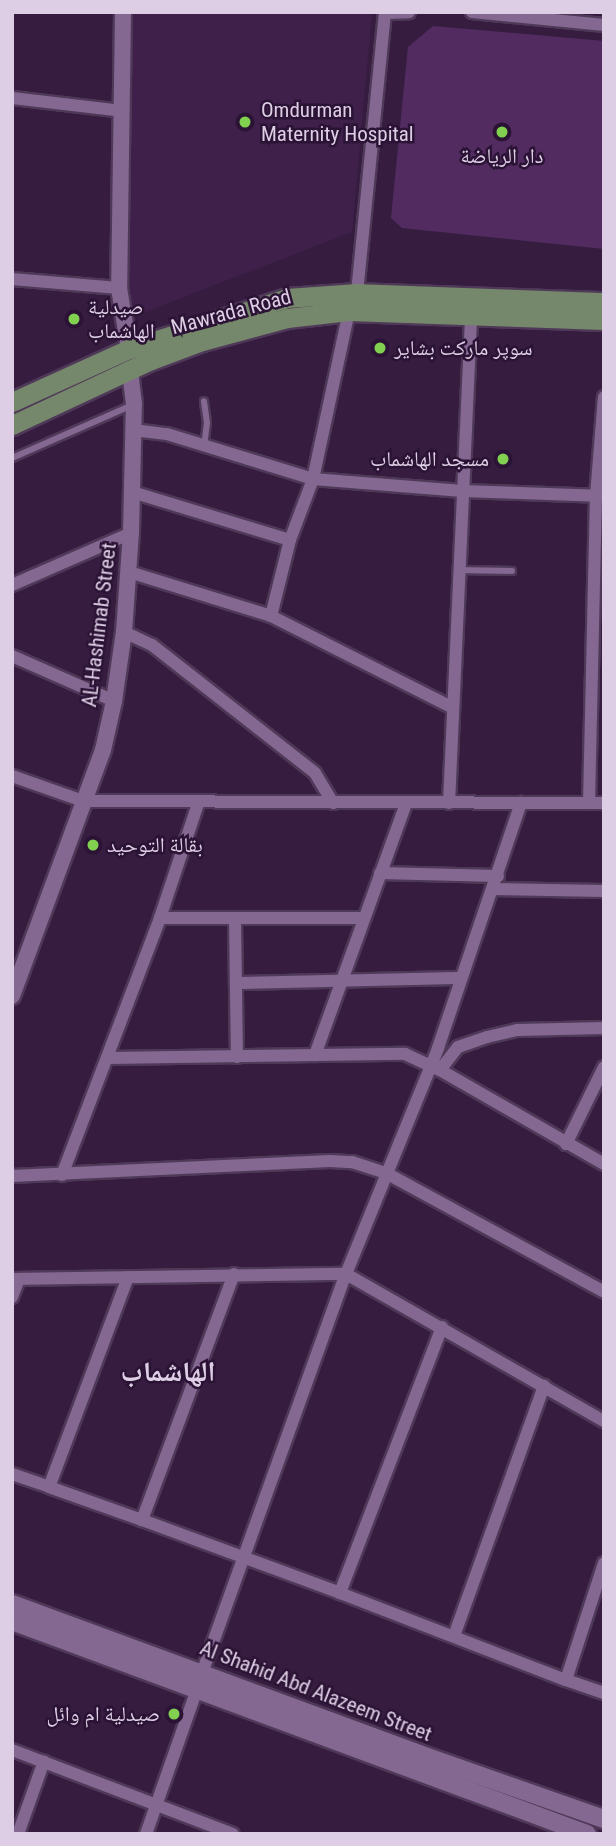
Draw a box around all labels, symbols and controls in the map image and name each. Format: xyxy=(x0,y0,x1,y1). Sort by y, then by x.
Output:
place label: Omdurman Maternity Hospital xyxy=(261,97,414,147)
marker: Omdurman Maternity Hospital xyxy=(235,112,255,132)
marker: دار الرياضة xyxy=(494,124,510,140)
place label: دار الرياضة xyxy=(460,143,544,169)
street label: Mawrada Road xyxy=(168,284,294,340)
place label: صيدلية الهاشماب xyxy=(88,294,155,344)
marker: صيدلية الهاشماب xyxy=(66,311,82,327)
place label: سوپر مارکت بشاير xyxy=(394,335,533,361)
marker: سوپر مارکت بشاير xyxy=(372,340,388,356)
place label: مسجد الهاشماب xyxy=(370,446,489,472)
marker: مسجد الهاشماب xyxy=(495,451,511,467)
street label: AL-Hashimab Street xyxy=(76,541,122,709)
place label: بقالة التوحيد xyxy=(107,832,203,858)
marker: بقالة التوحيد xyxy=(85,837,101,853)
district label: الهاشماب xyxy=(120,1355,216,1389)
street label: Al Shahid Abd Alazeem Street xyxy=(197,1635,435,1747)
place label: صيدلية ام وائل xyxy=(47,1701,160,1727)
marker: صيدلية ام وائل xyxy=(166,1706,182,1722)

